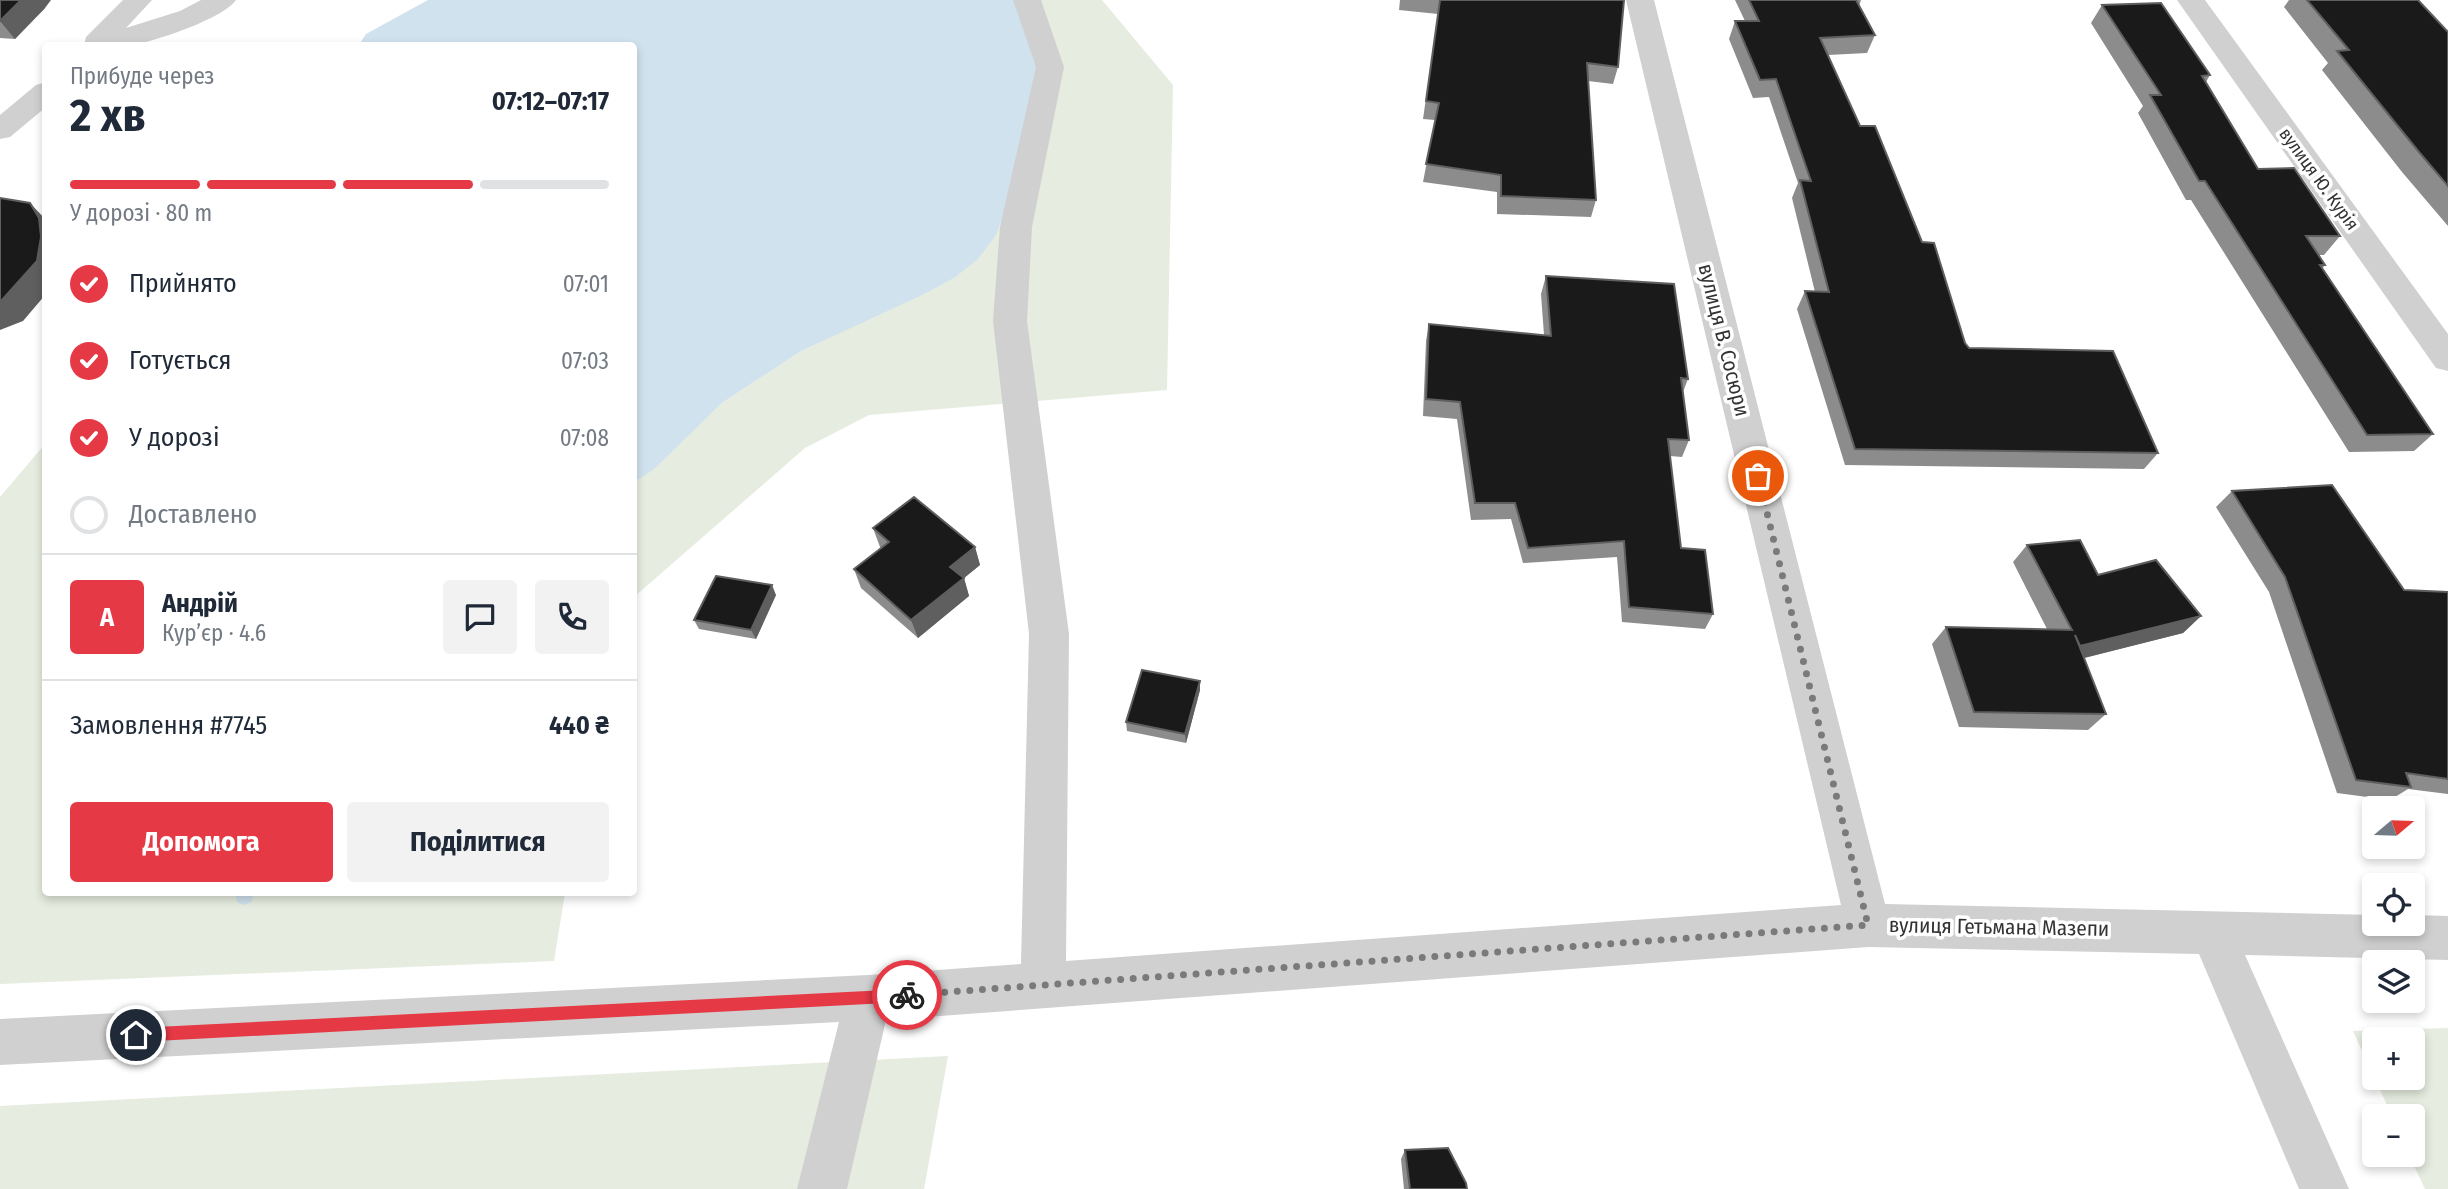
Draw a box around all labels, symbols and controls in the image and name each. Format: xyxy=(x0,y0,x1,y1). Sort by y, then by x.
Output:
text: Прибуде через xyxy=(70,62,215,90)
text: 07:12–07:17 xyxy=(492,86,609,117)
text: 2 хв xyxy=(70,88,146,143)
street label: вулиця Ю. Курія xyxy=(2275,124,2363,234)
text: У дорозі · 80 m xyxy=(70,199,212,227)
street label: вулиця В. Сосюри xyxy=(1692,261,1756,419)
icon: check xyxy=(70,265,108,303)
text: Прийнято xyxy=(129,268,237,299)
text: 07:01 xyxy=(563,270,609,298)
icon: check xyxy=(70,342,108,380)
text: Готується xyxy=(129,345,231,376)
text: 07:03 xyxy=(561,347,609,375)
icon: check xyxy=(70,419,108,457)
text: У дорозі xyxy=(129,422,219,453)
text: 07:08 xyxy=(560,424,609,452)
pin xyxy=(1728,446,1788,506)
icon: bag xyxy=(1739,457,1777,495)
text: Доставлено xyxy=(129,499,257,530)
button: chat xyxy=(443,580,517,654)
button: phone xyxy=(535,580,609,654)
text: Андрій xyxy=(162,588,238,619)
text: А xyxy=(100,602,114,633)
text: Кур’єр · 4.6 xyxy=(162,619,266,647)
text: Замовлення #7745 xyxy=(70,710,267,741)
text: 440 ₴ xyxy=(549,710,609,741)
north arrow xyxy=(2362,796,2426,859)
map controls xyxy=(2362,796,2425,1167)
button: Допомога xyxy=(70,802,333,882)
button: Поділитися xyxy=(347,802,609,882)
button: locate xyxy=(2362,873,2425,936)
street label: вулиця Гетьмана Мазепи xyxy=(1889,912,2109,942)
button: layers xyxy=(2362,950,2425,1013)
courier xyxy=(872,960,942,1030)
icon: bike xyxy=(888,976,926,1014)
pin xyxy=(106,1005,166,1065)
icon: home xyxy=(117,1016,155,1054)
button: + xyxy=(2362,1027,2425,1090)
button: − xyxy=(2362,1104,2425,1167)

